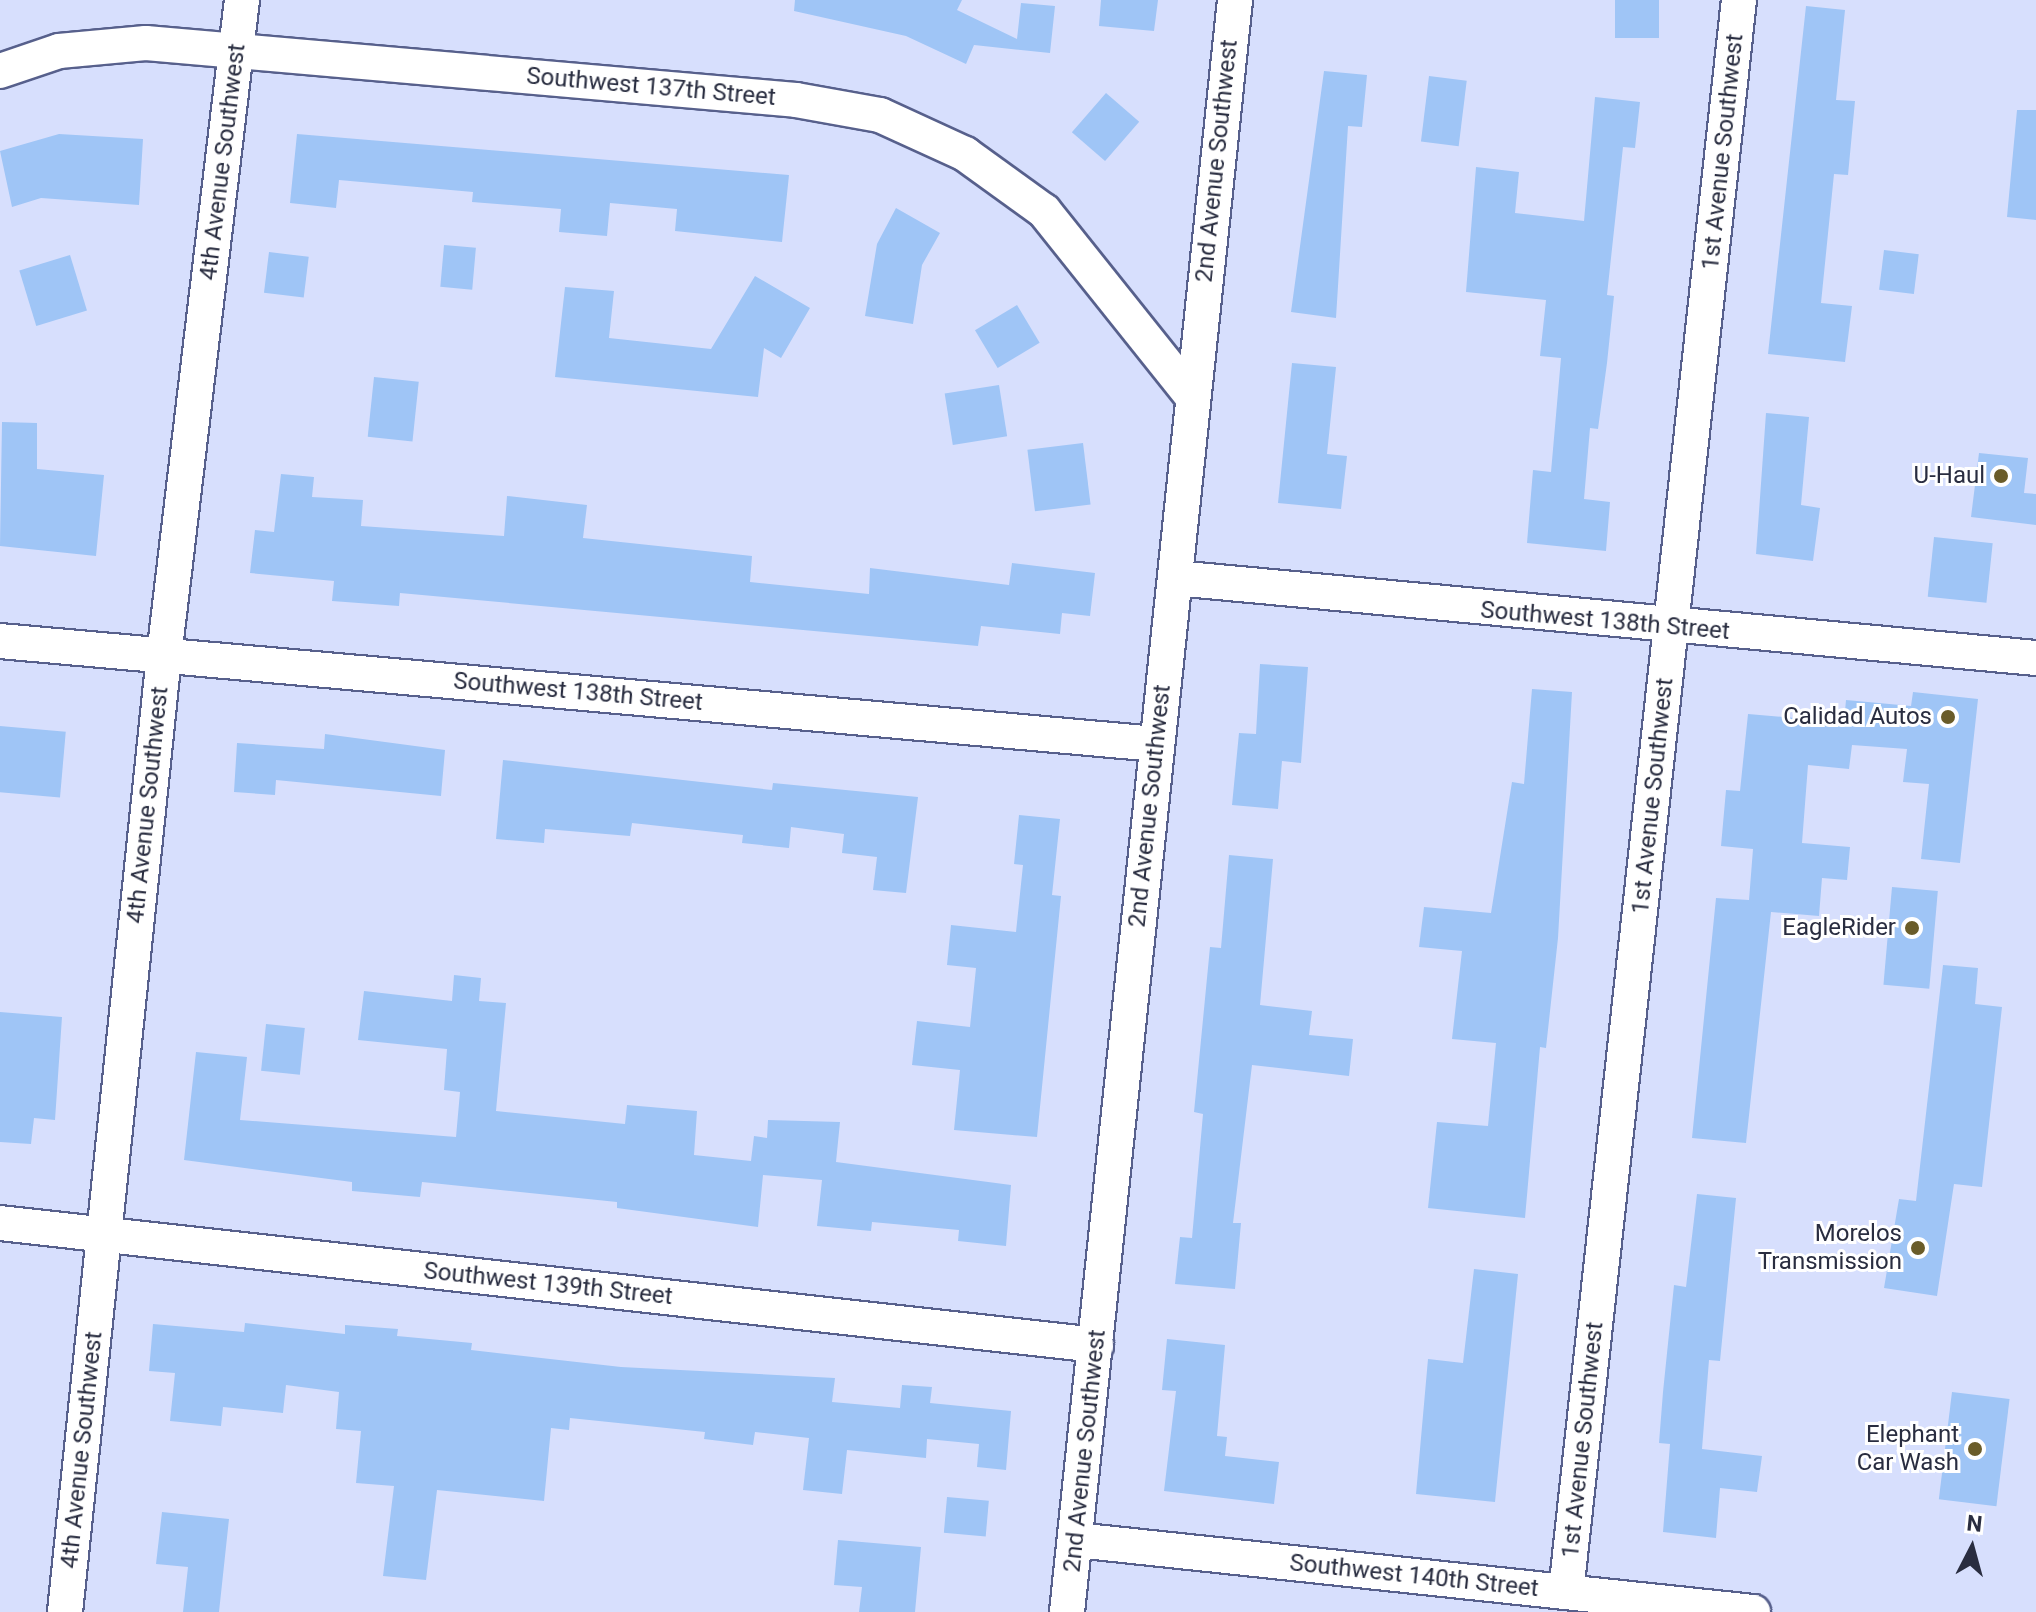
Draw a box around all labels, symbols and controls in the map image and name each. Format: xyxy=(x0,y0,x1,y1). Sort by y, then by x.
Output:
street label: 1st Avenue Southwest xyxy=(1696,32,1750,272)
street label: 2nd Avenue Southwest xyxy=(1190,38,1244,284)
street label: 4th Avenue Southwest xyxy=(194,42,252,282)
street label: Southwest 137th Street xyxy=(525,62,777,112)
place label: U-Haul xyxy=(1914,462,1985,490)
marker: U-Haul xyxy=(1992,467,2010,485)
street label: Southwest 138th Street xyxy=(1479,596,1731,646)
street label: Southwest 138th Street xyxy=(452,667,704,717)
street label: 1st Avenue Southwest xyxy=(1626,676,1680,916)
street label: 2nd Avenue Southwest xyxy=(1123,683,1177,929)
street label: 4th Avenue Southwest xyxy=(121,685,175,925)
place label: Calidad Autos xyxy=(1783,703,1932,731)
marker: Calidad Autos xyxy=(1939,708,1957,726)
place label: EagleRider xyxy=(1782,914,1896,942)
marker: EagleRider xyxy=(1903,919,1921,937)
place label: Morelos Transmission xyxy=(1758,1220,1902,1276)
marker: Morelos Transmission xyxy=(1909,1239,1927,1257)
street label: Southwest 139th Street xyxy=(422,1257,674,1311)
street label: 1st Avenue Southwest xyxy=(1556,1320,1610,1560)
street label: 2nd Avenue Southwest xyxy=(1058,1328,1112,1574)
street label: 4th Avenue Southwest xyxy=(55,1330,109,1570)
place label: Elephant Car Wash xyxy=(1857,1421,1959,1477)
marker: Elephant Car Wash xyxy=(1966,1440,1984,1458)
north arrow xyxy=(1932,1508,2012,1588)
text: N xyxy=(1966,1510,1984,1537)
street label: Southwest 140th Street xyxy=(1288,1549,1540,1603)

